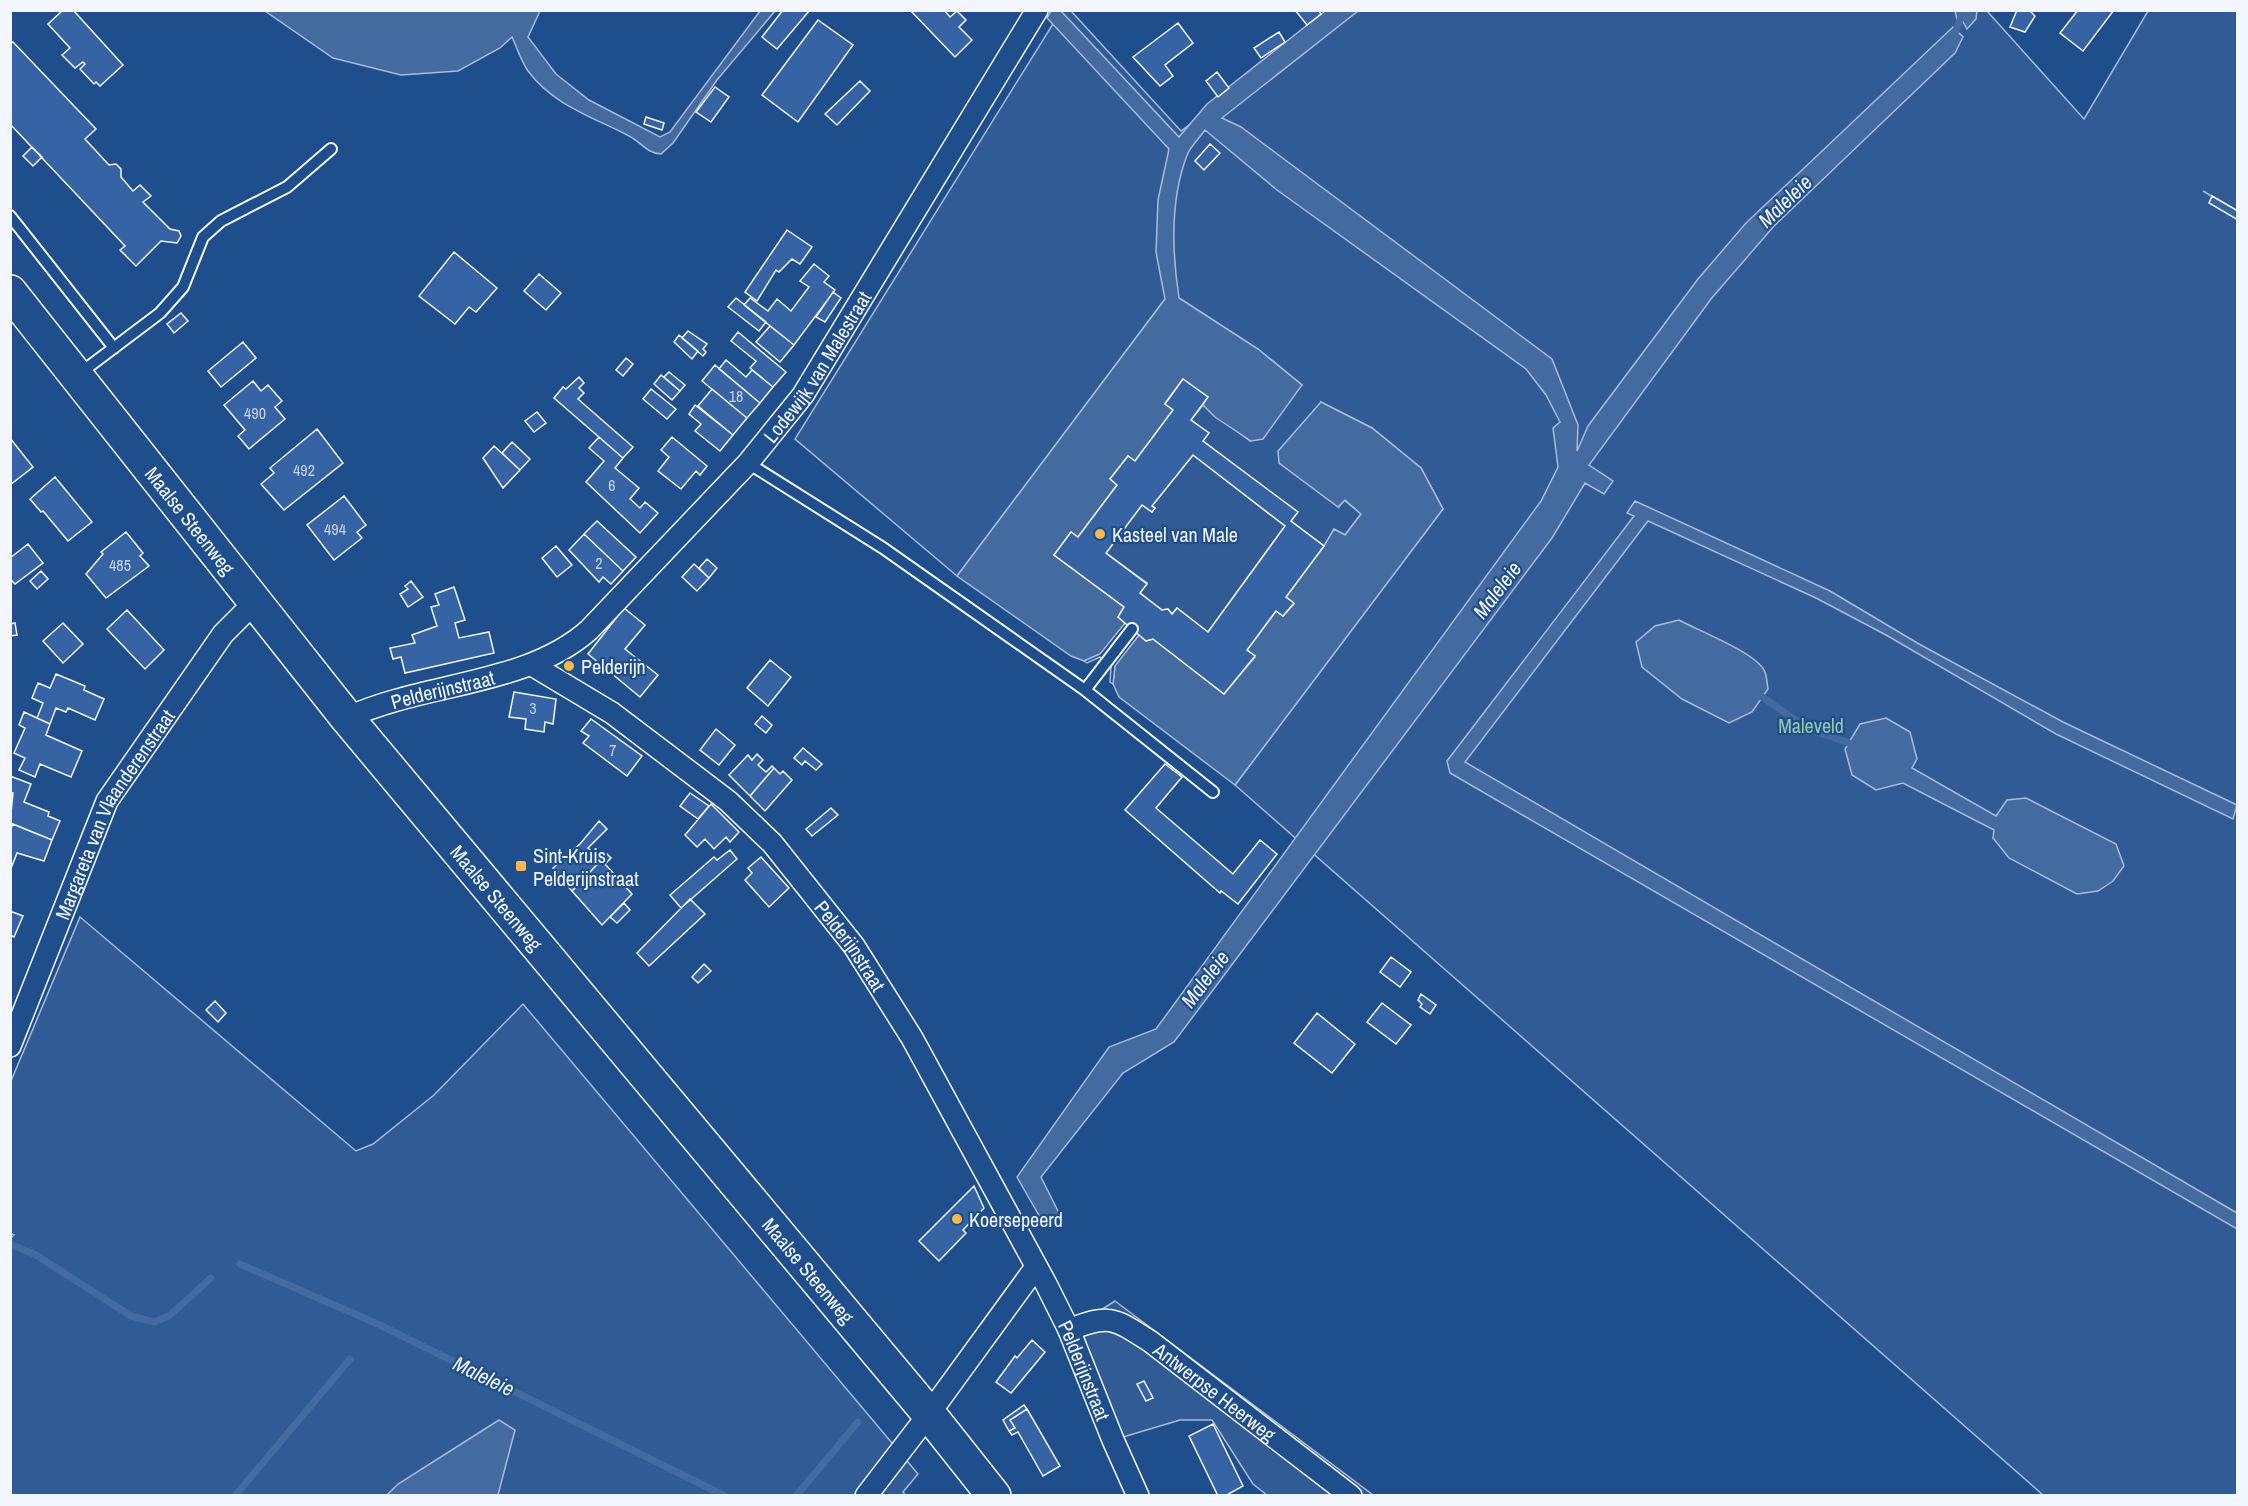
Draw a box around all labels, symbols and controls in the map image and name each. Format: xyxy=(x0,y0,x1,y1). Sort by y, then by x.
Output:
water label: Maleleie xyxy=(1752,168,1818,234)
street label: Lodewijk van Malestraat xyxy=(757,285,877,448)
house number: 18 xyxy=(729,385,743,407)
house number: 490 xyxy=(244,402,266,424)
house number: 492 xyxy=(293,459,315,481)
street label: Maalse Steenweg xyxy=(139,461,242,580)
house number: 6 xyxy=(608,474,616,496)
house number: 494 xyxy=(324,518,346,540)
place label: Kasteel van Male xyxy=(1112,521,1238,548)
marker: Kasteel van Male xyxy=(1093,527,1107,541)
house number: 2 xyxy=(595,552,603,574)
house number: 485 xyxy=(109,554,131,576)
water label: Maleleie xyxy=(1466,555,1528,625)
place label: Pelderijn xyxy=(581,653,646,680)
marker: Pelderijn xyxy=(562,659,576,673)
street label: Pelderijnstraat xyxy=(387,663,498,715)
house number: 3 xyxy=(529,697,537,719)
street label: Margareta van Vlaanderenstraat xyxy=(48,703,181,923)
park label: Maleveld xyxy=(1778,712,1844,739)
house number: 7 xyxy=(609,739,617,761)
street label: Maalse Steenweg xyxy=(445,839,549,956)
place label: Sint-Kruis Pelderijnstraat xyxy=(533,842,639,892)
marker: Sint-Kruis Pelderijnstraat xyxy=(514,859,528,873)
street label: Pelderijnstraat xyxy=(809,894,893,996)
water label: Maleleie xyxy=(1174,944,1236,1014)
place label: Koersepeerd xyxy=(969,1206,1063,1233)
street label: Maalse Steenweg xyxy=(757,1212,861,1329)
marker: Koersepeerd xyxy=(950,1212,964,1226)
street label: Pelderijnstraat xyxy=(1053,1315,1117,1425)
street label: Antwerpse Heerweg xyxy=(1148,1335,1282,1447)
water label: Maleleie xyxy=(448,1349,520,1403)

